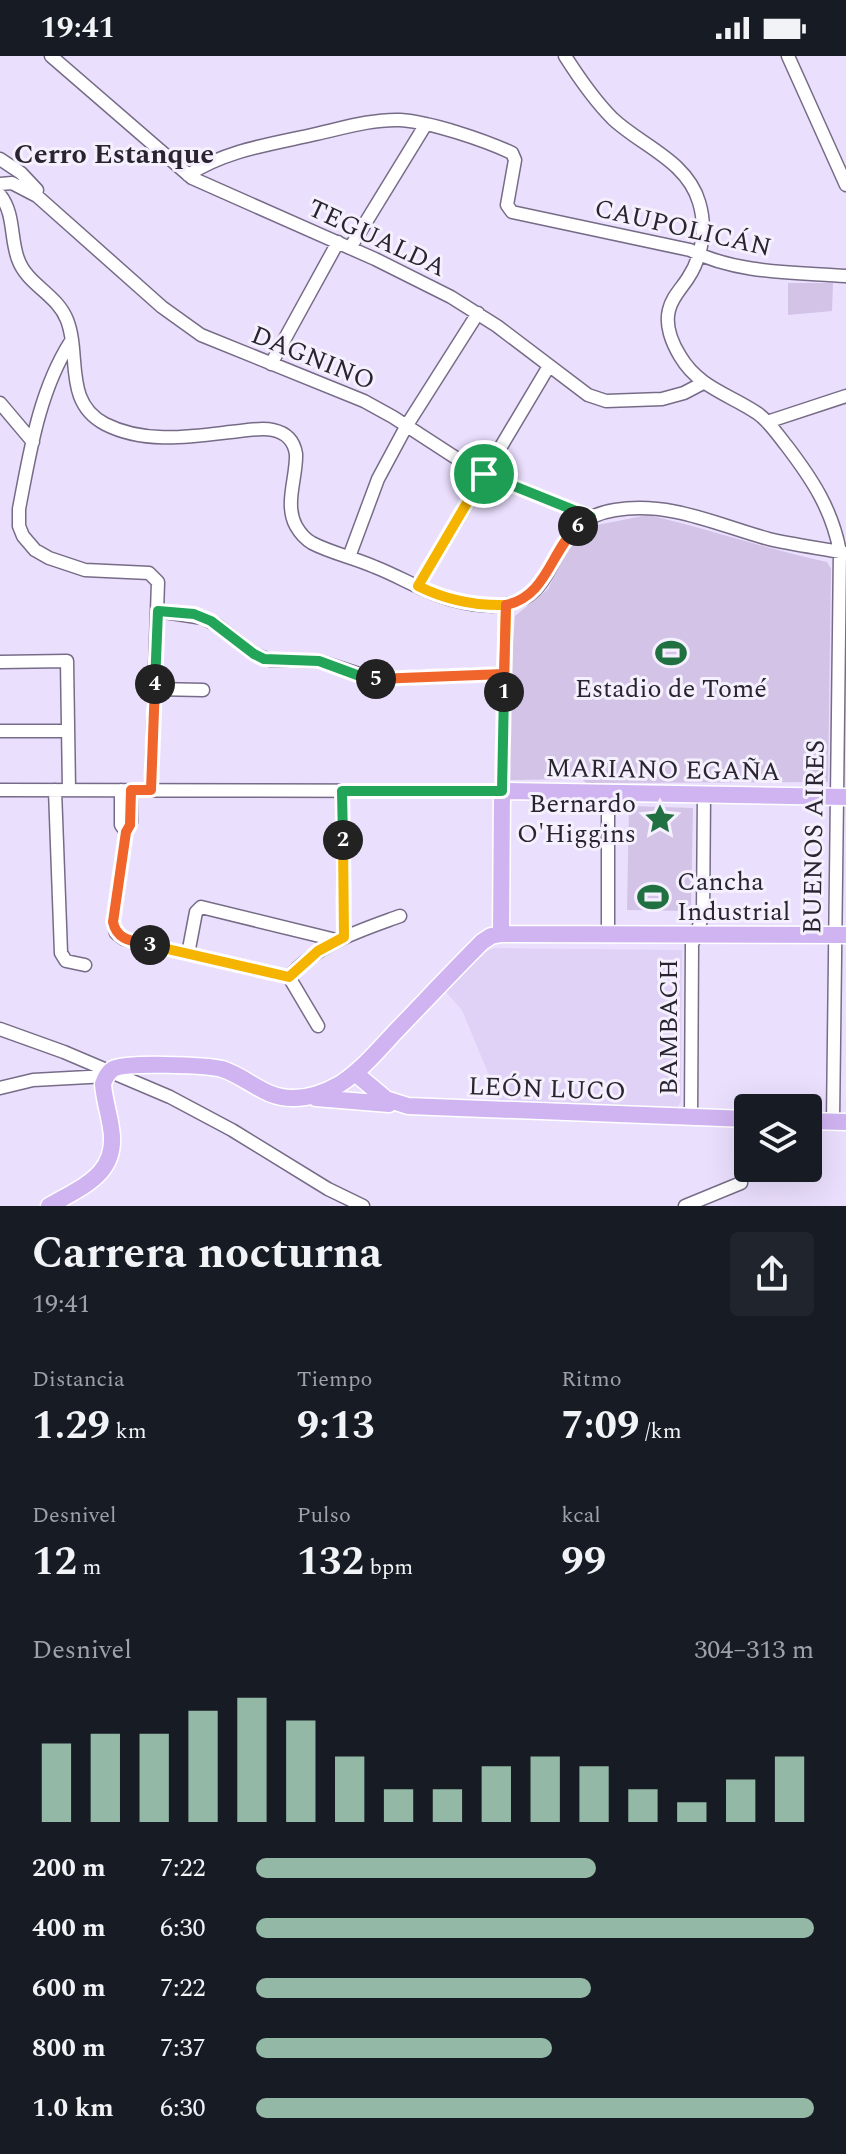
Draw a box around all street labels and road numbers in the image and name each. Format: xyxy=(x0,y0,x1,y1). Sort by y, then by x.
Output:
street label: TEGUALDA xyxy=(301,188,453,288)
street label: CAUPOLICÁN xyxy=(591,188,775,268)
street label: DAGNINO xyxy=(245,315,381,401)
street label: BUENOS AIRES xyxy=(792,740,836,934)
street label: MARIANO EGAÑA xyxy=(545,748,781,792)
street label: BAMBACH xyxy=(649,959,689,1095)
street label: LEÓN LUCO xyxy=(468,1066,626,1112)

